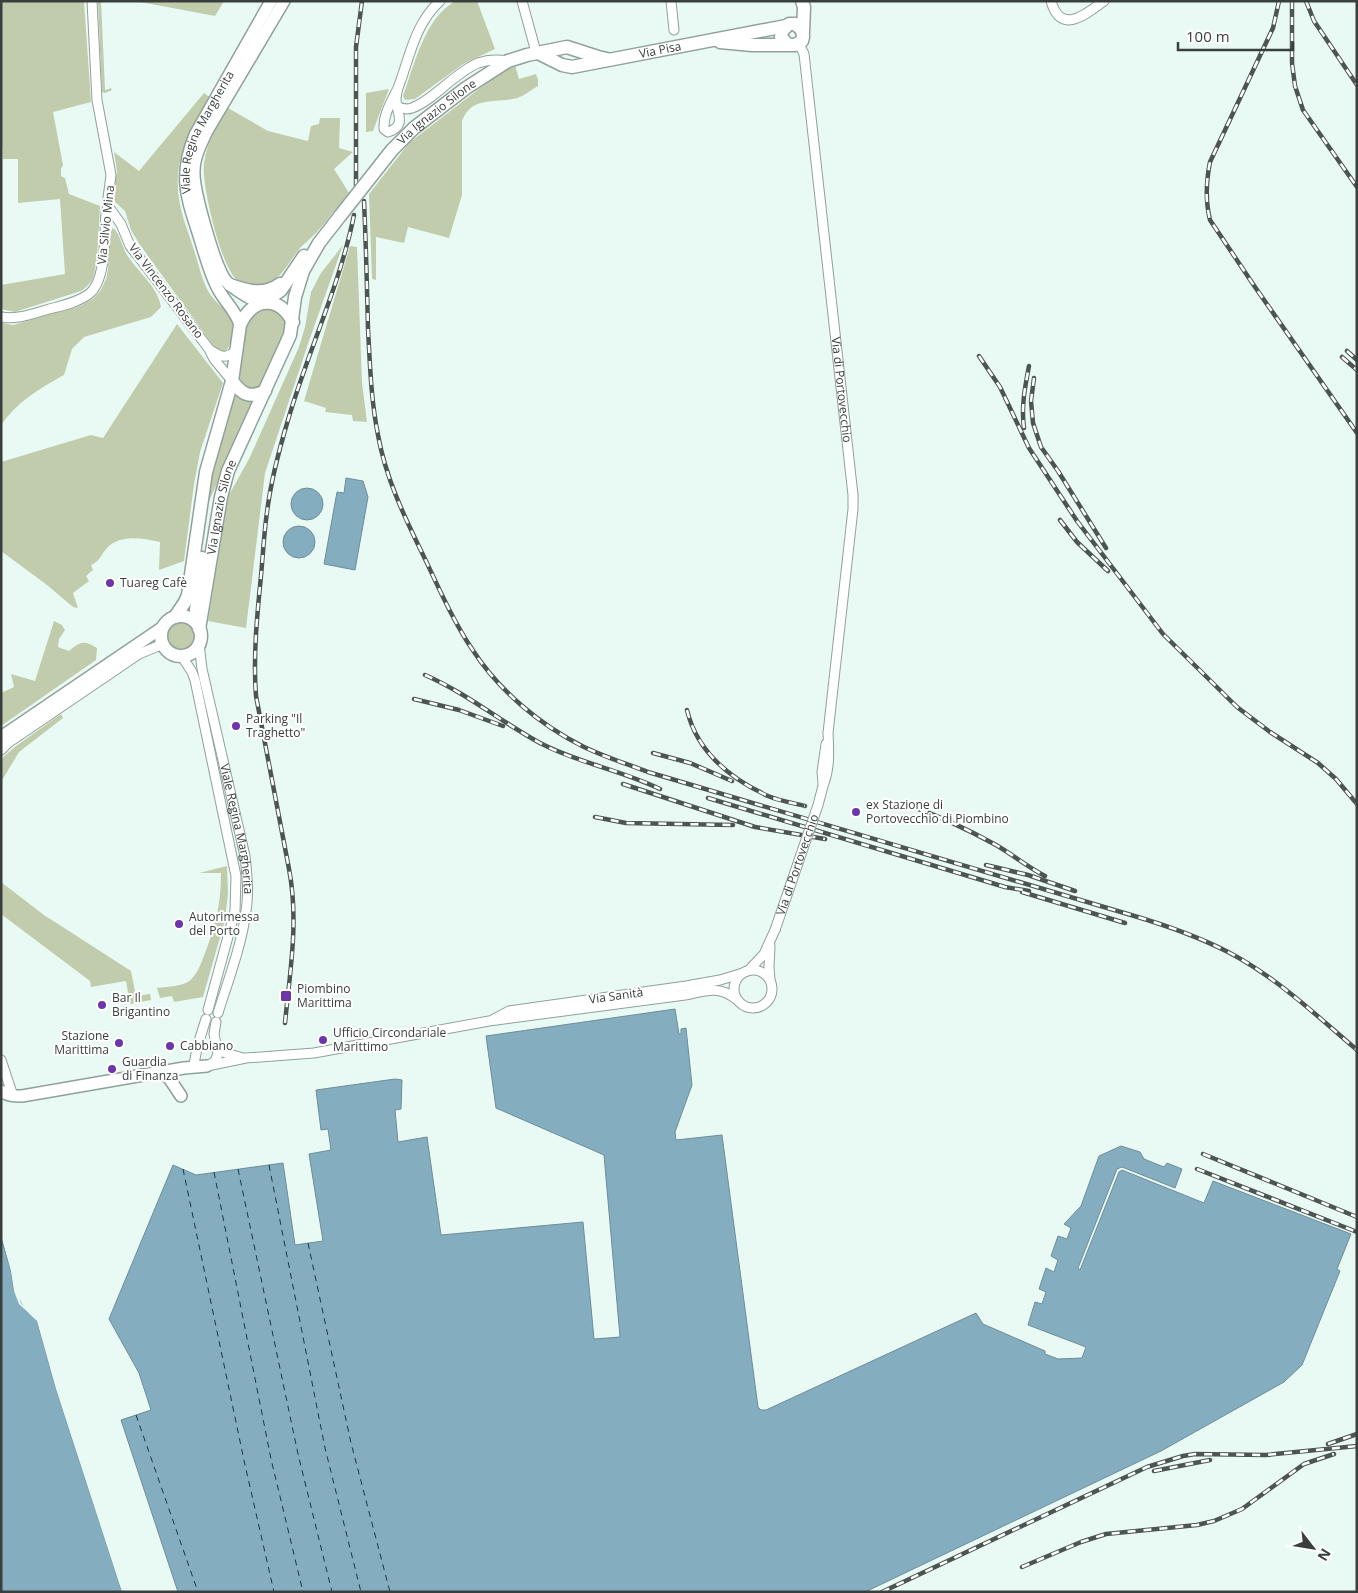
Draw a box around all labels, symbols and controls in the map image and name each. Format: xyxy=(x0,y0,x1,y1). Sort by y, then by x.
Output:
scale bar xyxy=(1178,20,1293,52)
text: 100 m xyxy=(1186,26,1230,46)
street label: Via Pisa xyxy=(638,37,683,62)
street label: Viale Regina Margherita xyxy=(177,68,238,195)
street label: Via Ignazio Silone xyxy=(393,74,480,148)
street label: Via Silvio Mina xyxy=(93,184,118,266)
street label: Via Vincenzo Rosano xyxy=(125,240,208,342)
street label: Via di Portovecchio xyxy=(827,336,856,443)
street label: Via Ignazio Silone xyxy=(203,456,240,556)
place label: Tuareg Cafè xyxy=(120,574,187,591)
marker: Tuareg Cafè xyxy=(104,577,116,589)
place label: Parking "Il Traghetto" xyxy=(246,710,305,741)
marker: Parking "Il Traghetto" xyxy=(230,720,242,732)
street label: Viale Regina Margherita xyxy=(216,762,257,894)
place label: ex Stazione di Portovecchio di Piombino xyxy=(866,796,1009,827)
marker: ex Stazione di Portovecchio di Piombino xyxy=(850,806,862,818)
street label: Via di Portovecchio xyxy=(772,812,822,918)
place label: Autorimessa del Porto xyxy=(189,908,259,939)
marker: Autorimessa del Porto xyxy=(173,918,185,930)
place label: Piombino Marittima xyxy=(297,980,352,1011)
street label: Via Sanità xyxy=(588,983,644,1008)
place label: Bar Il Brigantino xyxy=(112,989,170,1020)
marker: Piombino Marittima xyxy=(279,989,293,1003)
marker: Bar Il Brigantino xyxy=(96,999,108,1011)
place label: Ufficio Circondariale Marittimo xyxy=(333,1024,446,1055)
place label: Stazione Marittima xyxy=(54,1027,109,1058)
marker: Ufficio Circondariale Marittimo xyxy=(317,1034,329,1046)
marker: Stazione Marittima xyxy=(113,1037,125,1049)
place label: Cabbiano xyxy=(180,1037,233,1054)
marker: Cabbiano xyxy=(164,1040,176,1052)
place label: Guardia di Finanza xyxy=(122,1053,178,1084)
marker: Guardia di Finanza xyxy=(106,1063,118,1075)
north arrow xyxy=(1288,1523,1338,1573)
text: N xyxy=(1313,1545,1336,1565)

